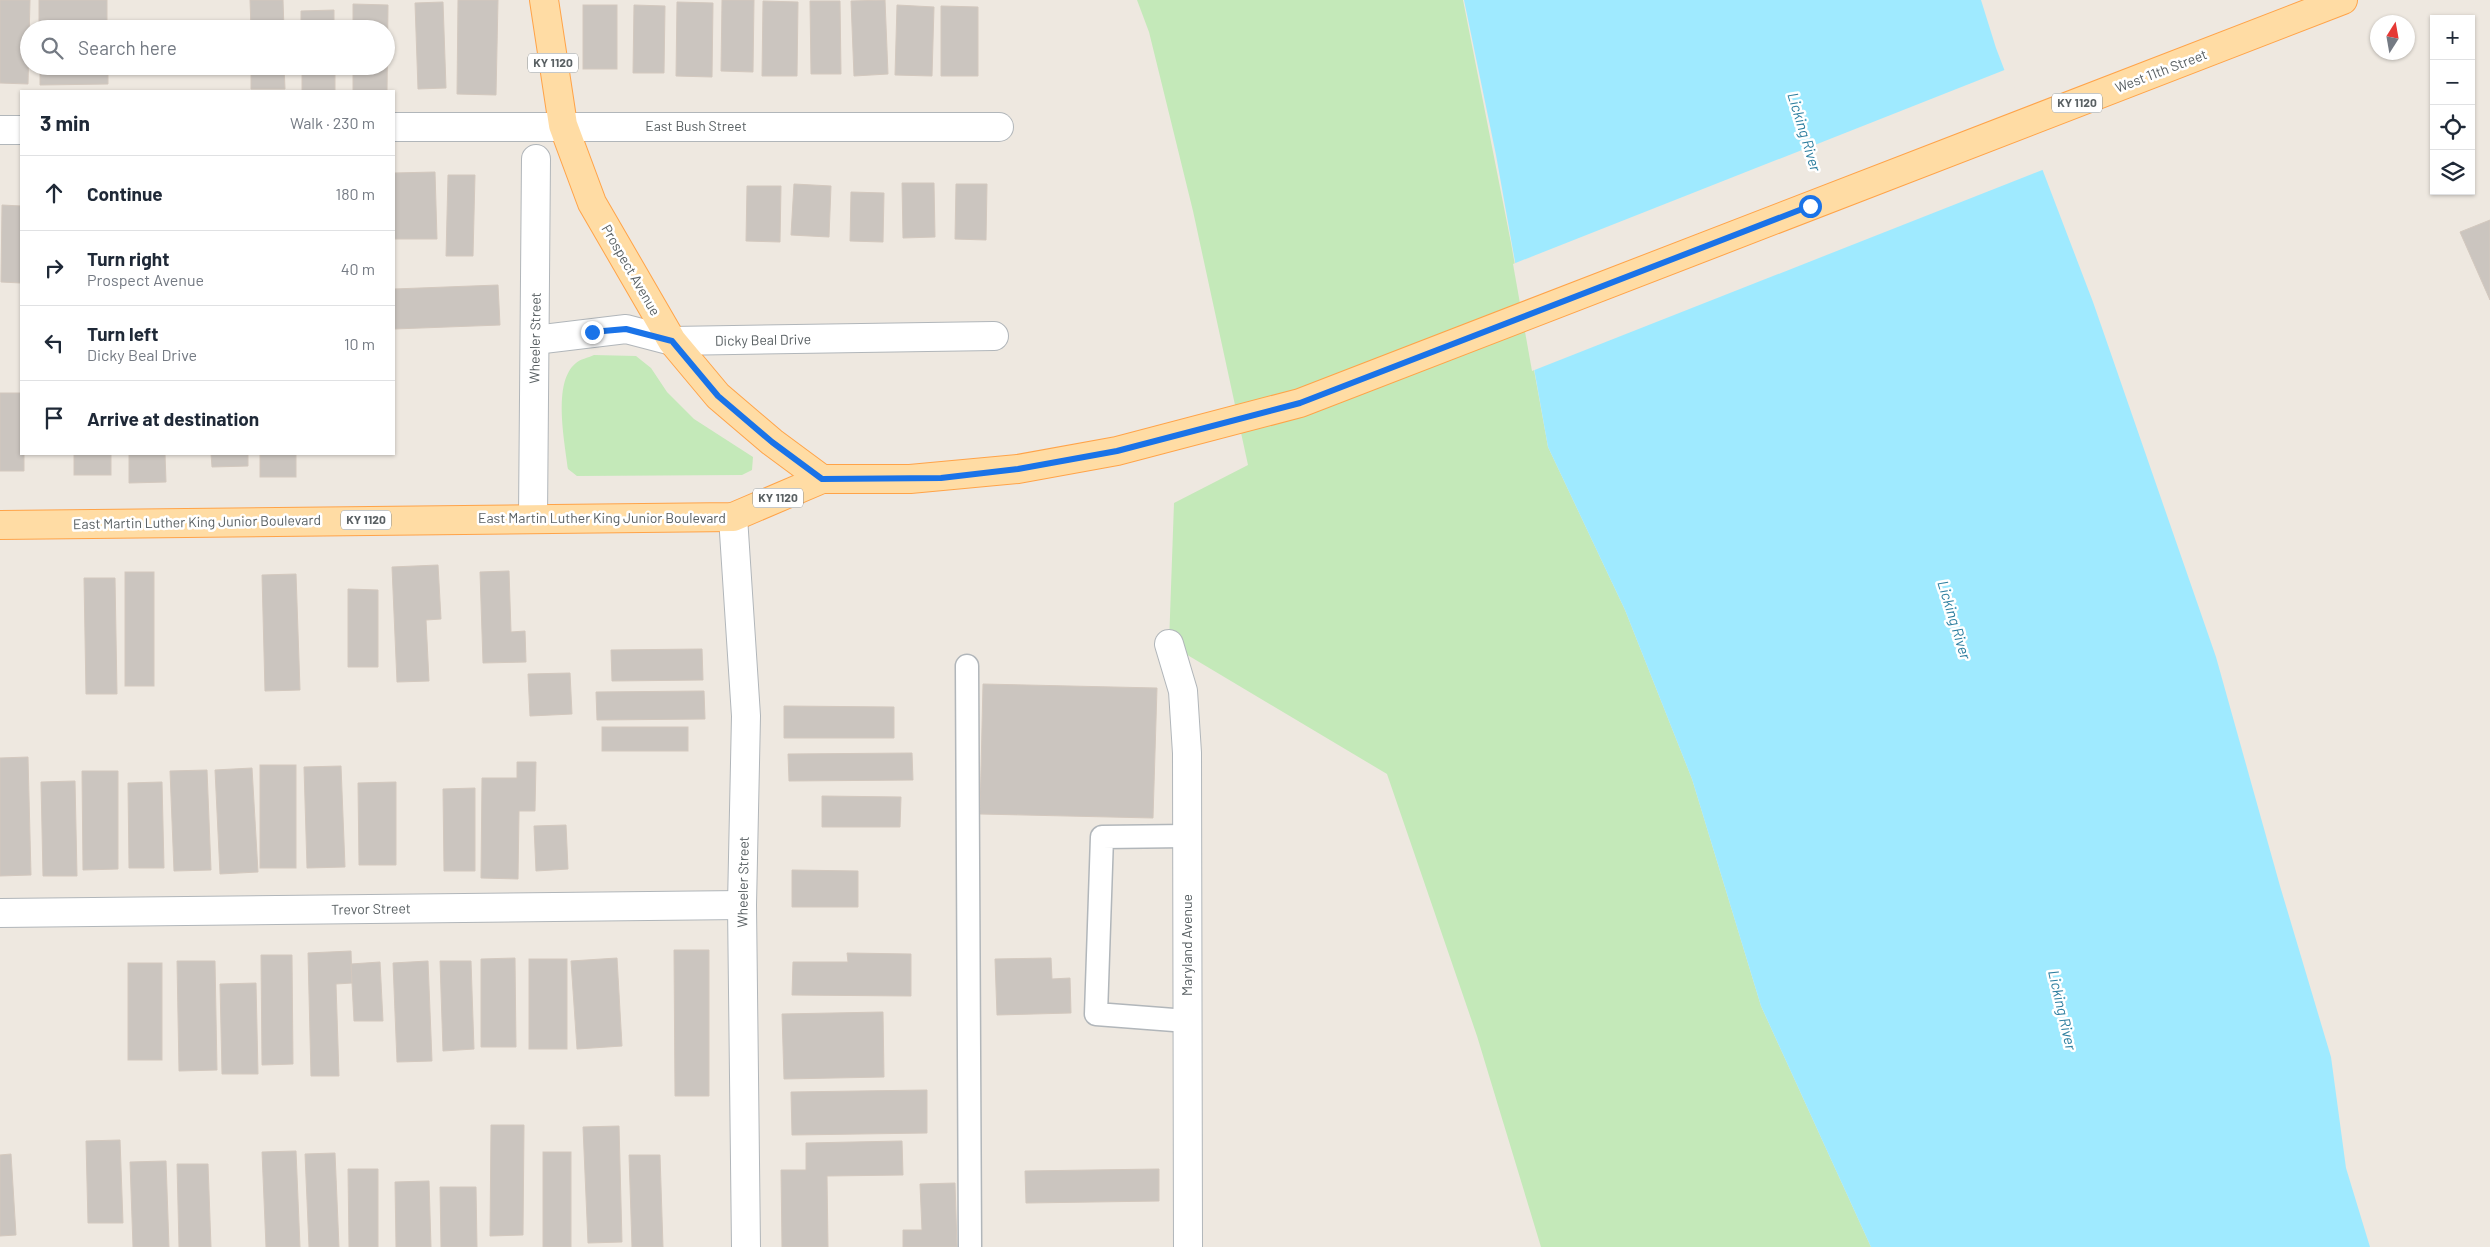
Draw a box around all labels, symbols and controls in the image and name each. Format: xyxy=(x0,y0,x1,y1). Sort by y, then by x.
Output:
north arrow xyxy=(2370,15,2415,60)
map controls xyxy=(2430,15,2475,195)
button: + xyxy=(2430,15,2475,60)
search box xyxy=(20,20,395,75)
icon: search xyxy=(38,34,66,62)
text: Search here xyxy=(78,36,177,59)
street label: West 11th Street xyxy=(2112,45,2209,96)
road number: KY 1120 xyxy=(528,54,578,72)
button: − xyxy=(2430,60,2475,105)
water label: Licking River xyxy=(1784,90,1826,174)
road number: KY 1120 xyxy=(2052,94,2102,112)
button: locate xyxy=(2430,105,2475,150)
text: 3 min xyxy=(40,110,90,135)
text: Walk · 230 m xyxy=(290,113,375,132)
street label: East Bush Street xyxy=(645,117,747,134)
button: layers xyxy=(2430,150,2475,195)
icon: ahead xyxy=(40,179,68,207)
text: Continue xyxy=(87,182,163,205)
text: 180 m xyxy=(336,184,375,203)
route start xyxy=(1799,195,1822,218)
street label: Prospect Avenue xyxy=(598,221,664,318)
text: Turn right xyxy=(87,247,169,270)
icon: right xyxy=(40,254,68,282)
text: 40 m xyxy=(341,259,375,278)
text: Prospect Avenue xyxy=(87,270,204,289)
street label: Wheeler Street xyxy=(525,292,544,384)
route end xyxy=(581,321,604,344)
text: Turn left xyxy=(87,322,158,345)
icon: left xyxy=(40,329,68,357)
street label: Dicky Beal Drive xyxy=(715,330,811,349)
text: 10 m xyxy=(344,334,375,353)
text: Dicky Beal Drive xyxy=(87,345,197,364)
icon: arrive xyxy=(40,404,68,432)
text: Arrive at destination xyxy=(87,407,259,430)
road number: KY 1120 xyxy=(753,488,803,508)
street label: East Martin Luther King Junior Boulevard xyxy=(478,509,726,526)
road number: KY 1120 xyxy=(341,510,391,530)
street label: East Martin Luther King Junior Boulevard xyxy=(73,511,321,532)
water label: Licking River xyxy=(1934,578,1976,662)
street label: Wheeler Street xyxy=(733,836,752,928)
street label: Maryland Avenue xyxy=(1178,894,1195,996)
street label: Trevor Street xyxy=(331,899,411,918)
water label: Licking River xyxy=(2045,968,2081,1052)

